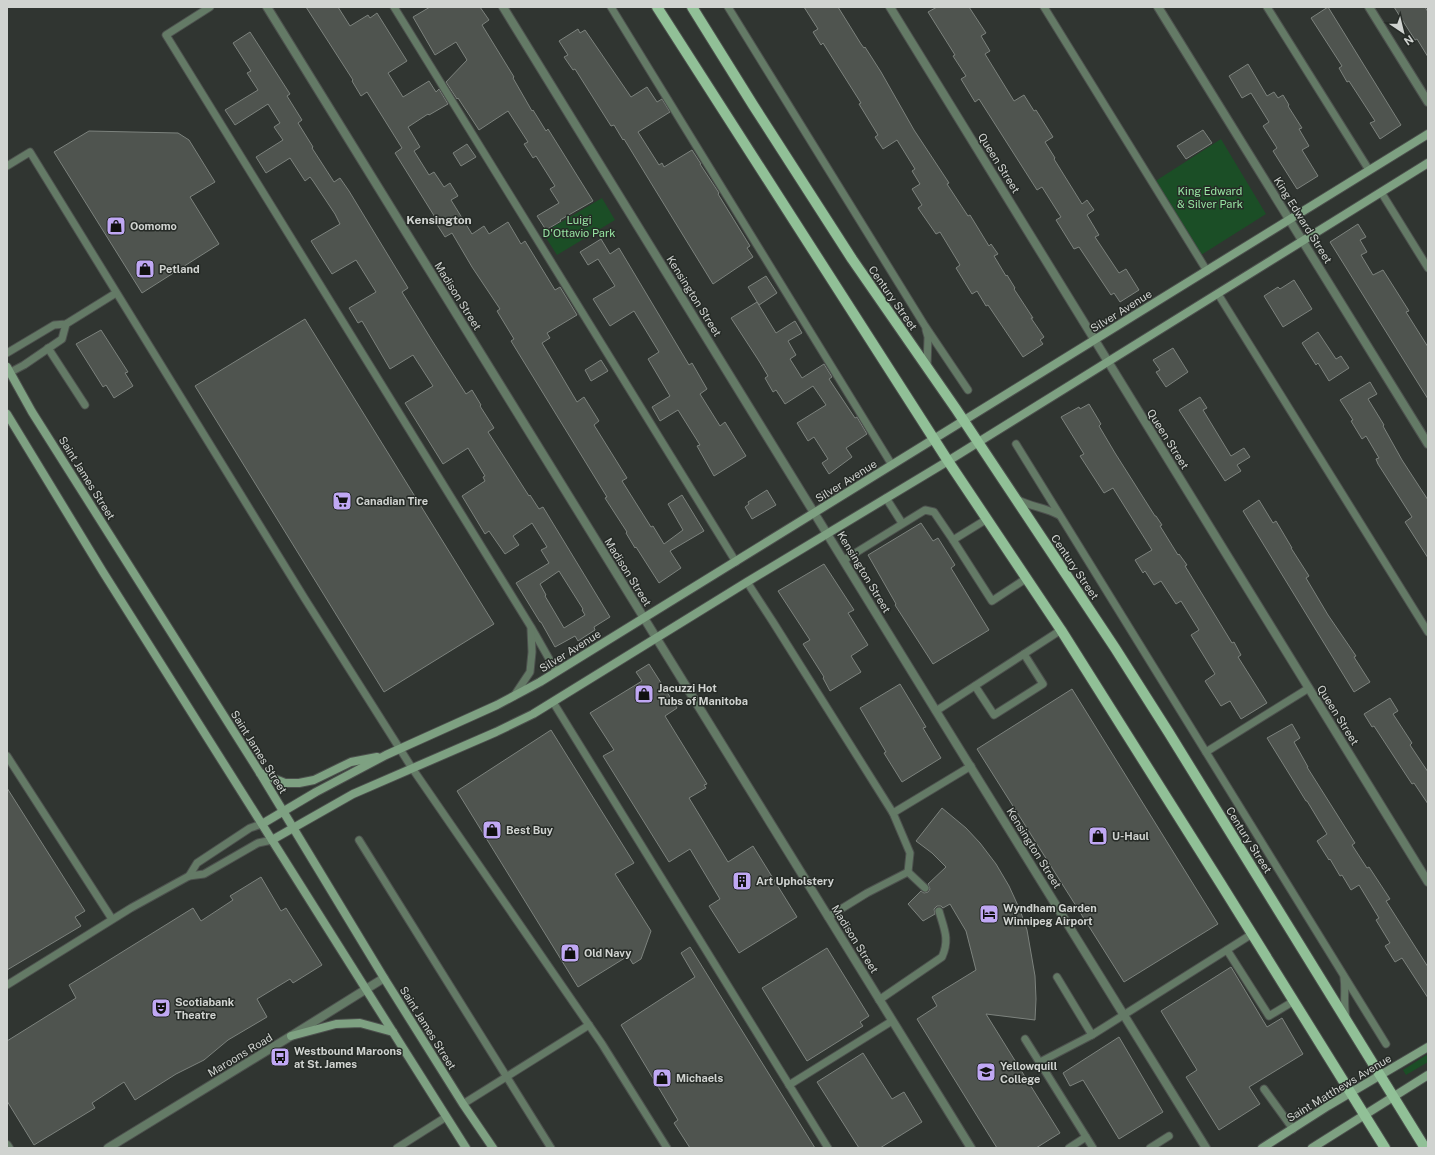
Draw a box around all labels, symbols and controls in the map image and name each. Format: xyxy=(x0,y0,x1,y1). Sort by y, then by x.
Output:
north arrow xyxy=(1383,12,1423,52)
text: N xyxy=(1402,33,1416,48)
street label: Queen Street xyxy=(976,131,1022,195)
street label: King Edward Street xyxy=(1272,175,1334,265)
park label: King Edward & Silver Park xyxy=(1177,185,1243,210)
district label: Kensington xyxy=(406,213,472,227)
park label: Luigi D'Ottavio Park xyxy=(543,214,615,239)
shop icon: Oomomo xyxy=(105,215,127,237)
place label: Oomomo xyxy=(130,220,177,232)
street label: Kensington Street xyxy=(664,253,724,339)
shop icon: Petland xyxy=(134,258,156,280)
street label: Madison Street xyxy=(432,260,484,332)
place label: Petland xyxy=(159,263,200,275)
street label: Century Street xyxy=(866,264,920,332)
street label: Silver Avenue xyxy=(1088,287,1154,335)
street label: Queen Street xyxy=(1145,407,1191,471)
street label: Saint James Street xyxy=(57,434,117,522)
street label: Silver Avenue xyxy=(813,457,879,505)
supermarket icon: Canadian Tire xyxy=(331,490,353,512)
place label: Canadian Tire xyxy=(356,495,428,507)
street label: Kensington Street xyxy=(835,529,893,615)
street label: Century Street xyxy=(1049,532,1101,602)
street label: Madison Street xyxy=(602,536,654,608)
street label: Silver Avenue xyxy=(537,627,603,675)
place label: Jacuzzi Hot Tubs of Manitoba xyxy=(658,682,748,707)
shop icon: Jacuzzi Hot Tubs of Manitoba xyxy=(633,683,655,705)
street label: Queen Street xyxy=(1315,683,1361,747)
street label: Saint James Street xyxy=(229,708,289,796)
street label: Kensington Street xyxy=(1004,805,1064,891)
street label: Century Street xyxy=(1224,805,1274,875)
shop icon: Best Buy xyxy=(481,819,503,841)
place label: Best Buy xyxy=(506,824,554,836)
shop icon: U-Haul xyxy=(1087,825,1109,847)
place label: U-Haul xyxy=(1112,830,1150,842)
building icon: Art Upholstery xyxy=(731,870,753,892)
place label: Art Upholstery xyxy=(756,875,835,887)
place label: Wyndham Garden Winnipeg Airport xyxy=(1003,902,1097,927)
street label: Madison Street xyxy=(829,903,881,975)
hotel icon: Wyndham Garden Winnipeg Airport xyxy=(978,903,1000,925)
shop icon: Old Navy xyxy=(559,942,581,964)
place label: Old Navy xyxy=(584,947,632,959)
street label: Saint James Street xyxy=(398,984,458,1072)
place label: Scotiabank Theatre xyxy=(175,996,235,1021)
theatre icon: Scotiabank Theatre xyxy=(150,997,172,1019)
street label: Maroons Road xyxy=(206,1031,274,1079)
place label: Westbound Maroons at St. James xyxy=(294,1045,402,1070)
bus stop icon: Westbound Maroons at St. James xyxy=(269,1046,291,1068)
street label: Saint Matthews Avenue xyxy=(1285,1052,1393,1124)
place label: Yellowquill College xyxy=(1000,1060,1058,1085)
school or university icon: Yellowquill College xyxy=(975,1061,997,1083)
shop icon: Michaels xyxy=(651,1067,673,1089)
place label: Michaels xyxy=(676,1072,724,1084)

